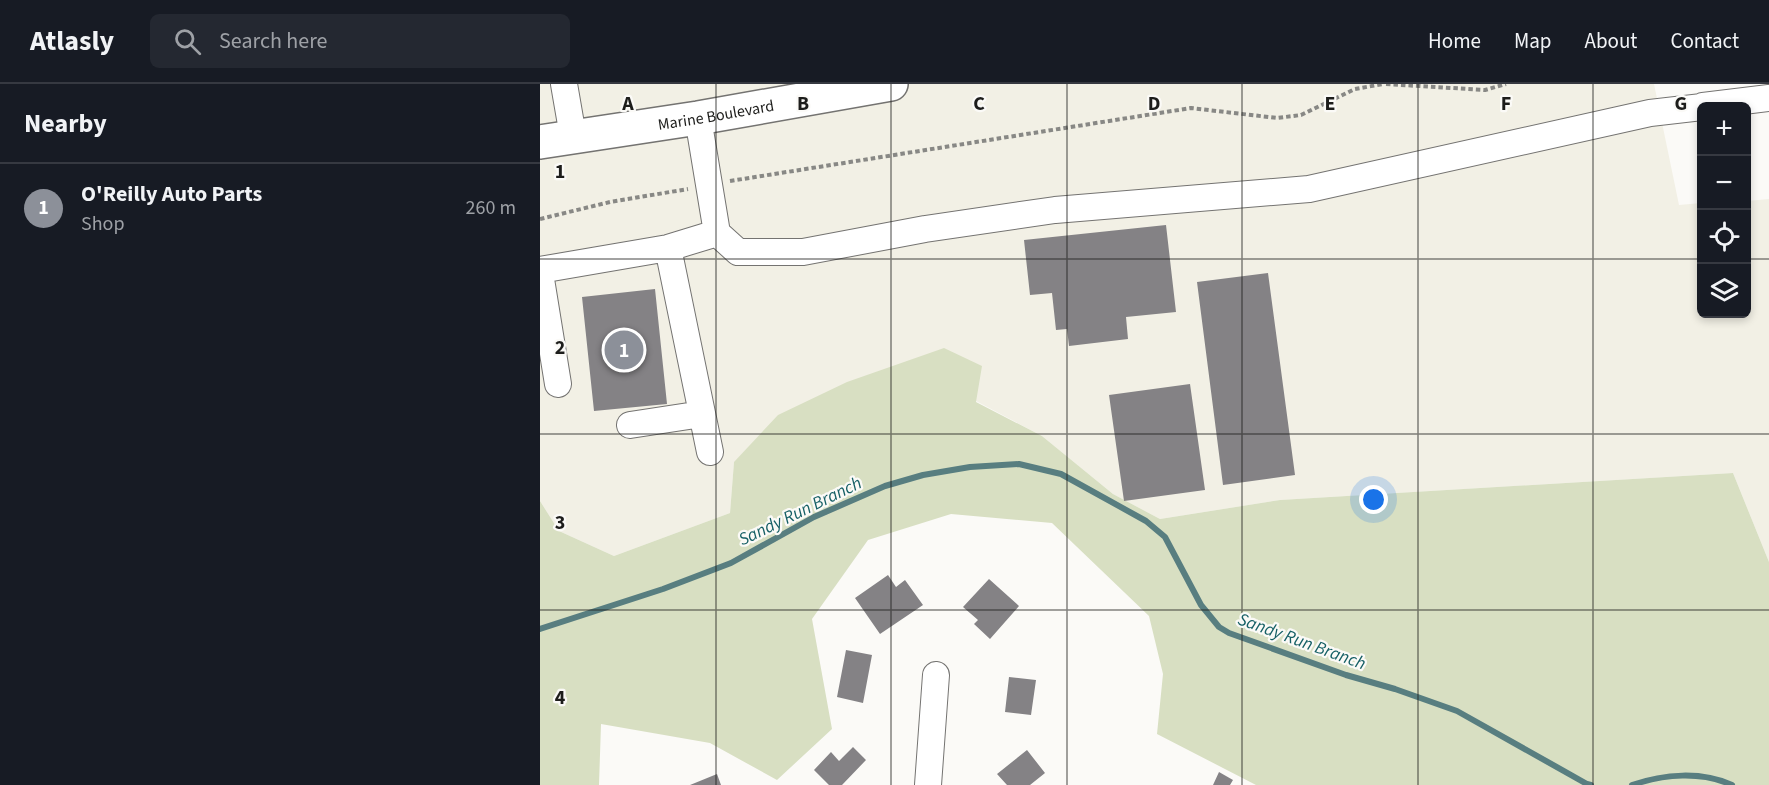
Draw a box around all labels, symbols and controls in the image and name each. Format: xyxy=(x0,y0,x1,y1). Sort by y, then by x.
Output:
search box xyxy=(150,14,570,68)
text: Atlasly xyxy=(30,21,114,61)
icon: search xyxy=(171,25,204,58)
text: Search here xyxy=(219,25,328,57)
text: Home xyxy=(1428,26,1481,56)
text: Map xyxy=(1514,26,1552,56)
text: About xyxy=(1585,26,1637,56)
text: Contact xyxy=(1670,26,1739,56)
text: A xyxy=(621,90,634,118)
text: B xyxy=(797,90,809,118)
text: C xyxy=(973,90,985,118)
text: D xyxy=(1148,90,1160,118)
text: E xyxy=(1325,90,1335,118)
text: F xyxy=(1501,90,1511,118)
text: G xyxy=(1675,90,1687,118)
street label: Marine Boulevard xyxy=(656,95,776,136)
map controls xyxy=(1697,102,1751,318)
button: + xyxy=(1697,102,1751,156)
text: Nearby xyxy=(24,105,107,142)
button: − xyxy=(1697,156,1751,210)
text: 1 xyxy=(555,158,565,186)
text: O'Reilly Auto Parts xyxy=(81,178,262,210)
text: 1 xyxy=(38,194,49,222)
text: 260 m xyxy=(466,194,516,222)
text: Shop xyxy=(81,210,125,238)
button: locate xyxy=(1697,210,1751,264)
button: layers xyxy=(1697,264,1751,318)
pin: 1 xyxy=(604,328,644,372)
text: 2 xyxy=(555,334,565,362)
water label: Sandy Run Branch xyxy=(734,471,866,552)
your location xyxy=(1359,485,1388,514)
text: 3 xyxy=(555,509,565,537)
water label: Sandy Run Branch xyxy=(1234,607,1369,676)
text: 4 xyxy=(555,684,566,712)

